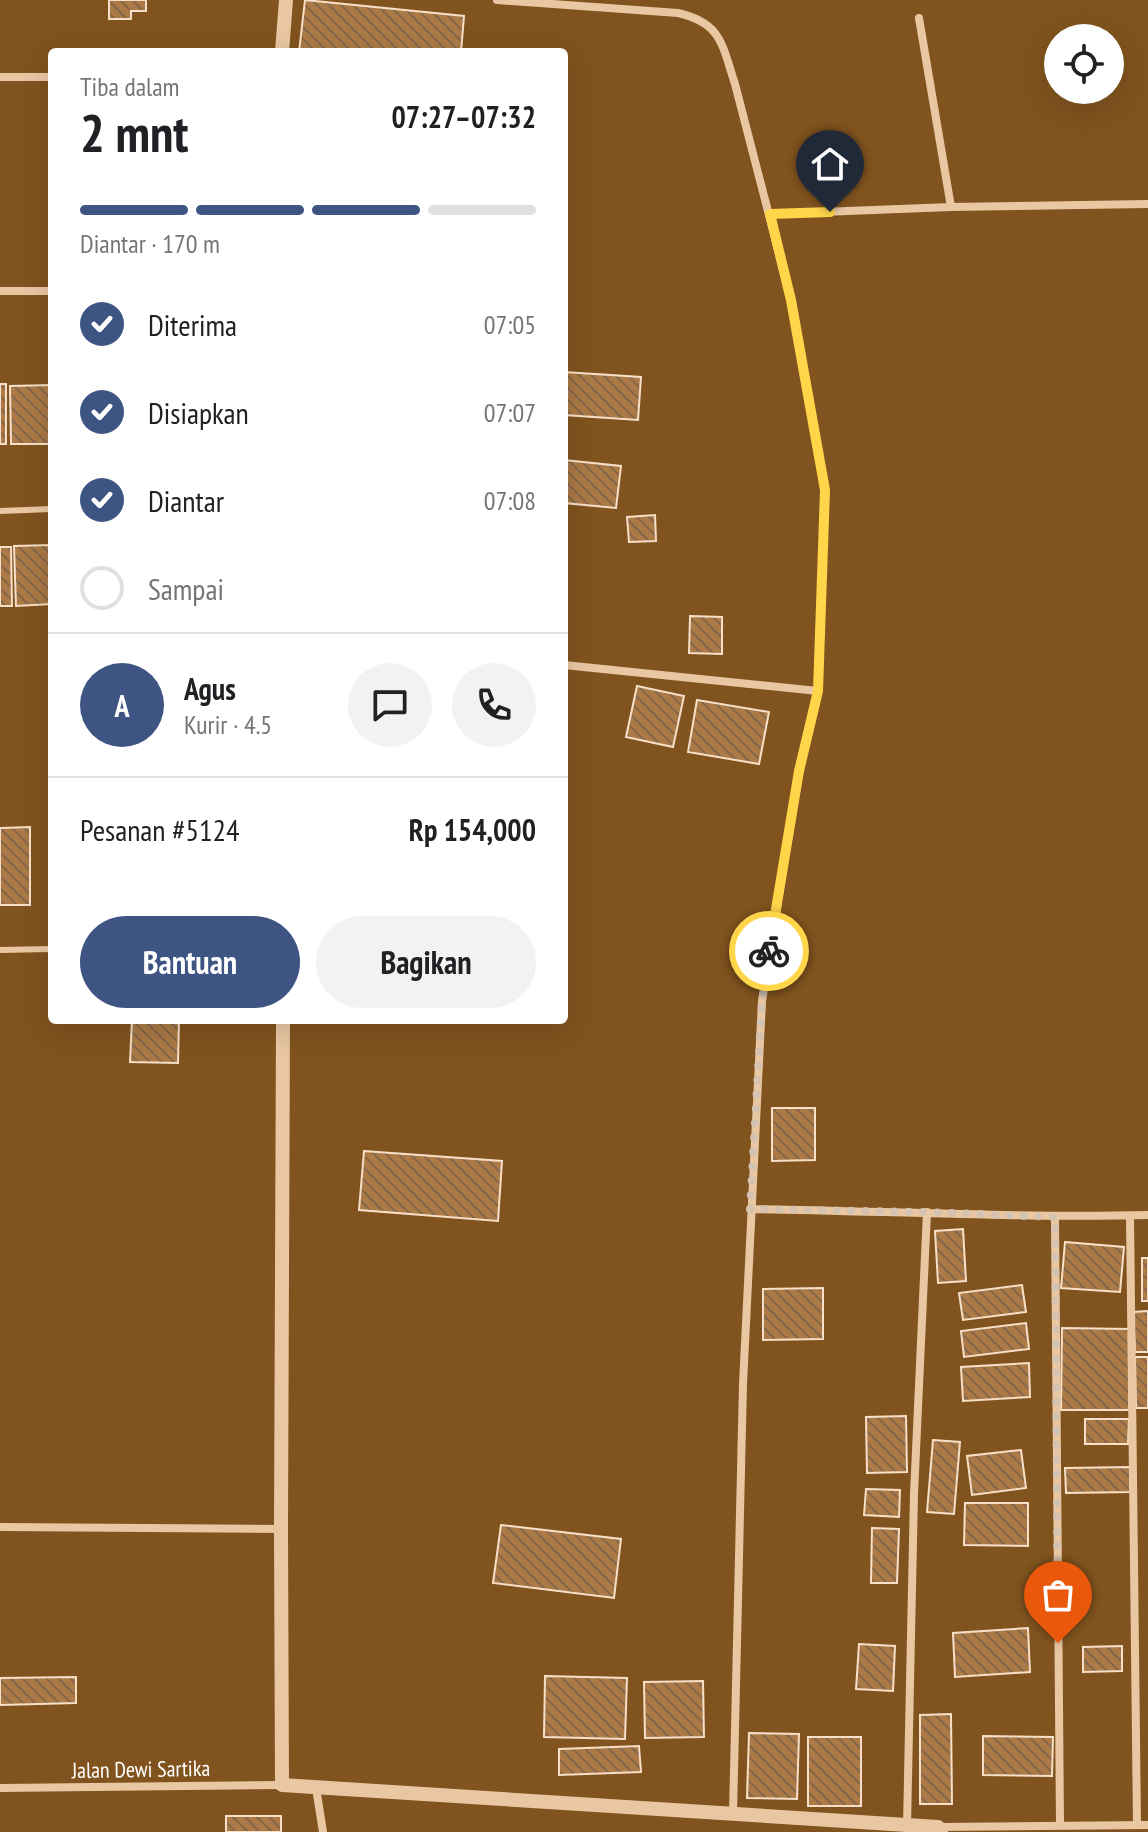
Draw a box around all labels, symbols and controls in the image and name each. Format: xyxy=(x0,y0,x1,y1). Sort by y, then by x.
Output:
map controls xyxy=(1044,24,1124,104)
button: locate xyxy=(1044,24,1124,104)
text: Tiba dalam xyxy=(80,70,180,103)
text: 07:27–07:32 xyxy=(392,97,536,136)
text: 2 mnt xyxy=(80,99,188,166)
pin xyxy=(796,130,864,212)
icon: home xyxy=(808,142,852,186)
text: Diantar · 170 m xyxy=(80,227,220,260)
icon: check xyxy=(80,302,124,346)
text: Diterima xyxy=(148,305,237,344)
text: 07:05 xyxy=(484,308,536,341)
icon: check xyxy=(80,390,124,434)
text: Disiapkan xyxy=(148,393,249,432)
text: 07:07 xyxy=(484,396,536,429)
icon: check xyxy=(80,478,124,522)
text: Diantar xyxy=(148,481,224,520)
text: 07:08 xyxy=(484,484,536,517)
text: Sampai xyxy=(148,569,224,608)
button: chat xyxy=(348,663,432,747)
button: phone xyxy=(452,663,536,747)
text: Agus xyxy=(184,669,236,708)
text: A xyxy=(114,686,130,725)
text: Kurir · 4.5 xyxy=(184,708,272,741)
text: Pesanan #5124 xyxy=(80,810,239,849)
text: Rp 154,000 xyxy=(409,810,536,849)
courier xyxy=(729,911,809,991)
button: Bantuan xyxy=(80,916,300,1008)
button: Bagikan xyxy=(316,916,536,1008)
icon: bike xyxy=(747,929,791,973)
pin xyxy=(1024,1561,1092,1643)
icon: bag xyxy=(1036,1573,1080,1617)
street label: Jalan Dewi Sartika xyxy=(71,1754,210,1784)

